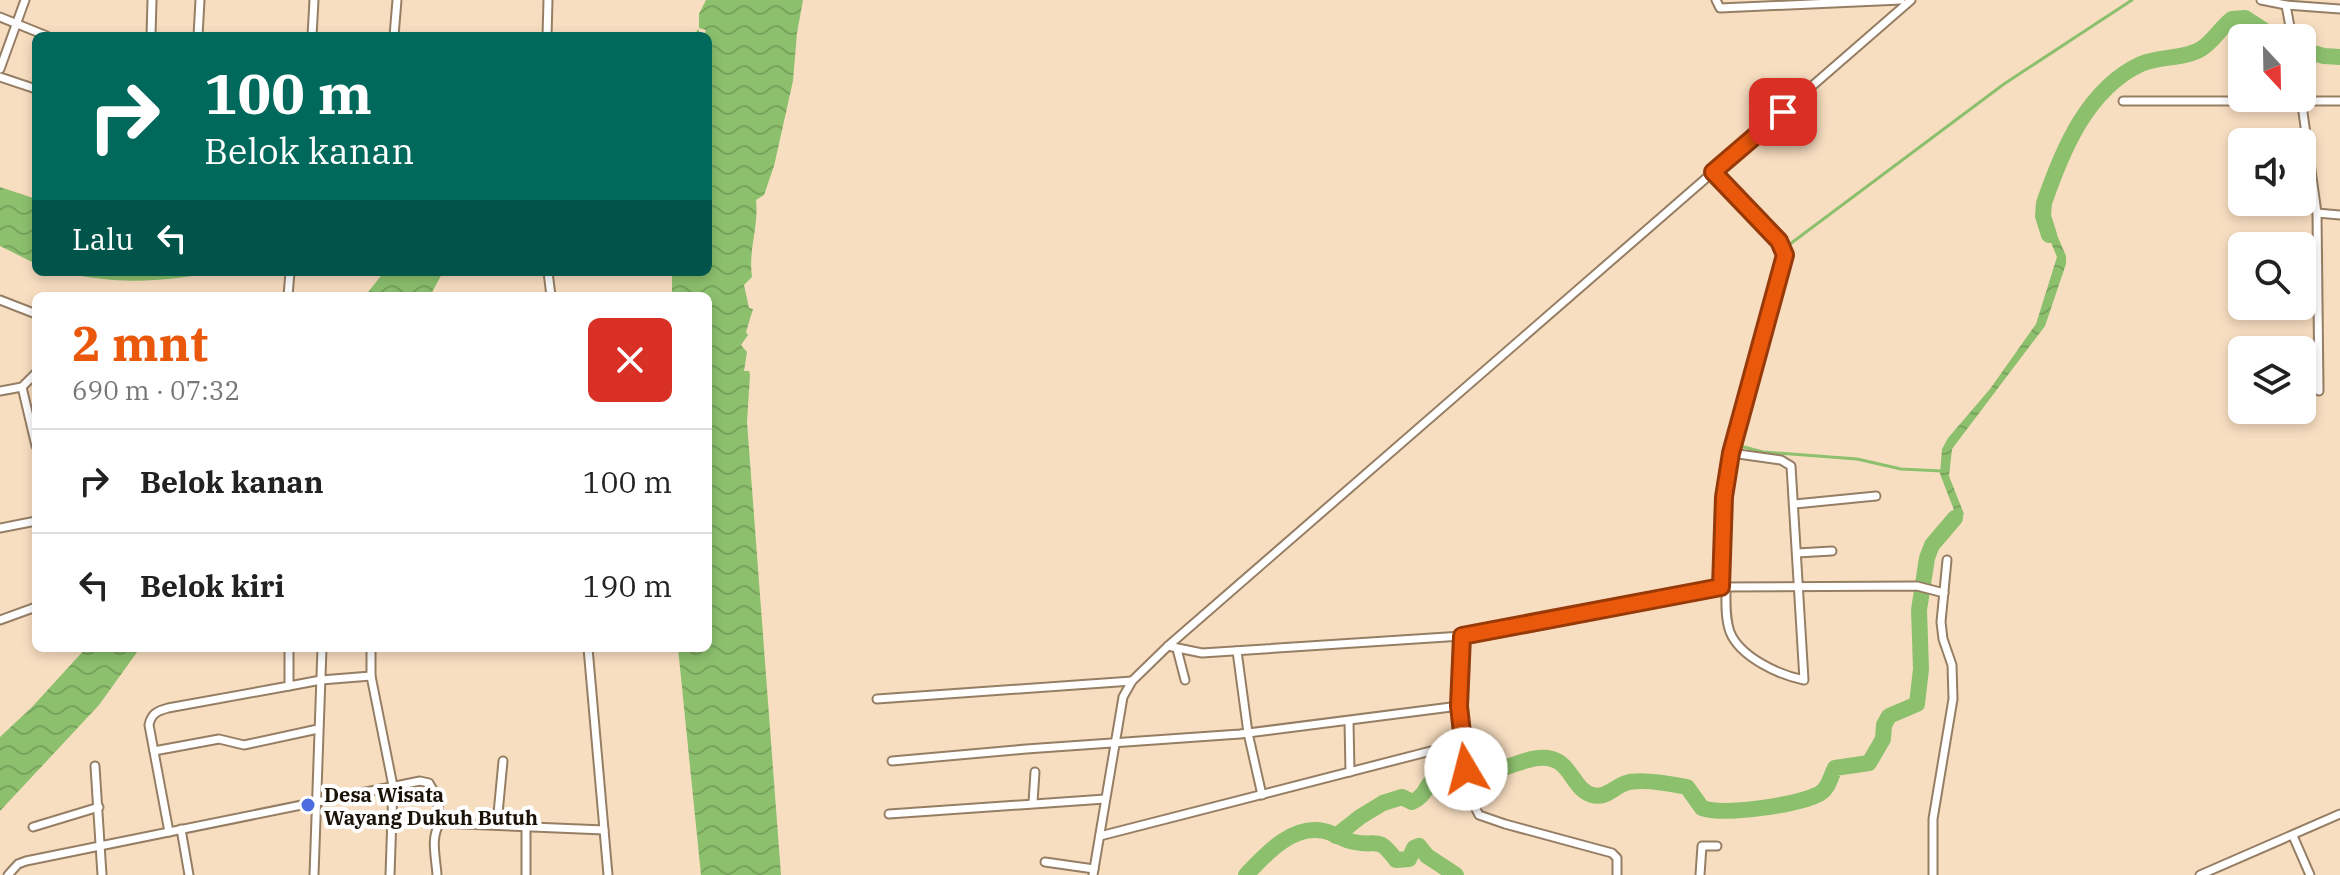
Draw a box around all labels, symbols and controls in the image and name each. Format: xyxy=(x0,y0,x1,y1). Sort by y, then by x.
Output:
north arrow xyxy=(2228,24,2316,112)
map controls xyxy=(2228,24,2316,424)
text: 100 m xyxy=(204,57,372,129)
icon: right xyxy=(72,64,176,168)
pin xyxy=(1749,78,1817,146)
icon: arrive xyxy=(1761,90,1805,134)
text: Belok kanan xyxy=(204,127,414,174)
button: sound xyxy=(2228,128,2316,216)
icon: left xyxy=(150,216,194,260)
text: Lalu xyxy=(72,219,134,258)
button: search xyxy=(2228,232,2316,320)
text: 2 mnt xyxy=(72,312,208,374)
button: close xyxy=(588,318,672,402)
button: layers xyxy=(2228,336,2316,424)
text: 690 m · 07:32 xyxy=(72,373,240,407)
icon: right xyxy=(72,459,116,503)
text: Belok kanan xyxy=(140,462,324,501)
text: 100 m xyxy=(582,462,672,501)
icon: left xyxy=(72,563,116,607)
text: Belok kiri xyxy=(140,566,285,605)
text: 190 m xyxy=(582,566,672,605)
position arrow xyxy=(1424,727,1508,811)
place label: Desa Wisata Wayang Dukuh Butuh xyxy=(324,781,538,831)
marker: Desa Wisata Wayang Dukuh Butuh xyxy=(299,796,317,814)

